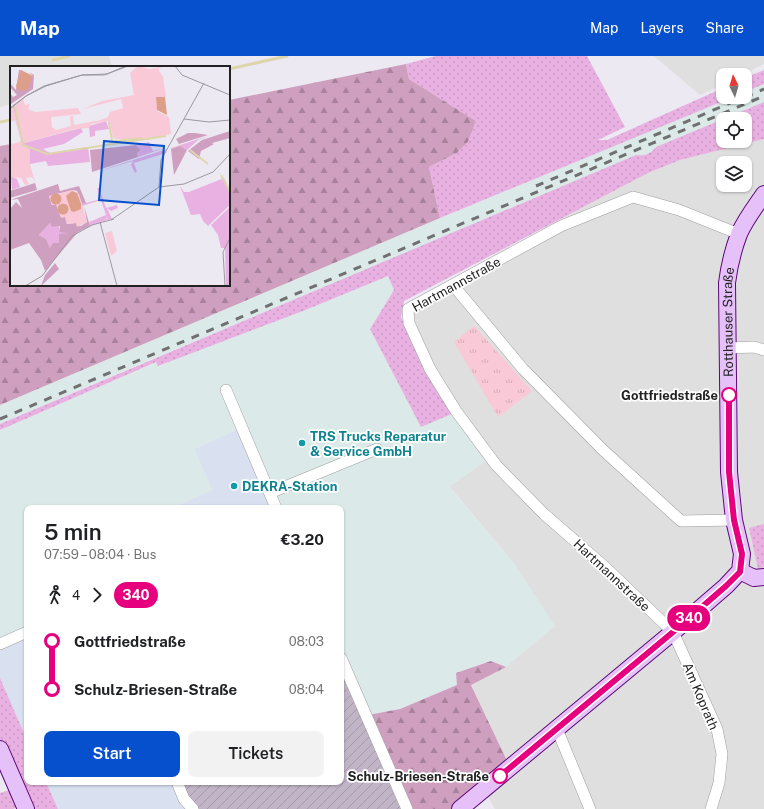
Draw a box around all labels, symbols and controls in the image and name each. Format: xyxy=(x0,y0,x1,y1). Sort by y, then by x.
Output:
text: Map xyxy=(20,17,60,39)
text: Map xyxy=(590,20,618,36)
text: Layers xyxy=(640,20,684,36)
text: Share xyxy=(706,20,744,36)
inset map xyxy=(10,66,230,286)
north arrow xyxy=(716,68,752,104)
map controls xyxy=(716,68,752,192)
button: locate xyxy=(716,112,752,148)
button: layers xyxy=(716,156,752,192)
street label: Hartmannstraße xyxy=(409,254,503,315)
street label: Rotthauser Straße xyxy=(720,266,737,377)
marker: Gottfriedstraße xyxy=(721,387,737,403)
place label: Gottfriedstraße xyxy=(621,388,718,403)
place label: TRS Trucks Reparatur & Service GmbH xyxy=(310,429,447,459)
marker: TRS Trucks Reparatur & Service GmbH xyxy=(297,438,307,448)
place label: DEKRA-Station xyxy=(242,479,337,494)
marker: DEKRA-Station xyxy=(229,481,239,491)
text: 5 min xyxy=(44,519,102,545)
text: €3.20 xyxy=(281,531,324,548)
street label: Hartmannstraße xyxy=(570,536,653,615)
text: 07:59 – 08:04 · Bus xyxy=(44,547,156,562)
icon: walk xyxy=(44,584,66,606)
icon: forward xyxy=(86,584,108,606)
text: 340 xyxy=(122,587,150,603)
text: 4 xyxy=(72,588,80,603)
line badge: 340 xyxy=(666,605,712,631)
text: 340 xyxy=(675,610,703,626)
text: Gottfriedstraße xyxy=(74,633,186,650)
text: 08:03 xyxy=(289,634,324,649)
street label: Am Koprath xyxy=(680,660,721,732)
text: Schulz-Briesen-Straße xyxy=(74,681,237,698)
text: 08:04 xyxy=(289,682,324,697)
button: Start xyxy=(44,731,180,777)
button: Tickets xyxy=(188,731,324,777)
marker: Schulz-Briesen-Straße xyxy=(492,768,508,784)
place label: Schulz-Briesen-Straße xyxy=(348,769,489,784)

